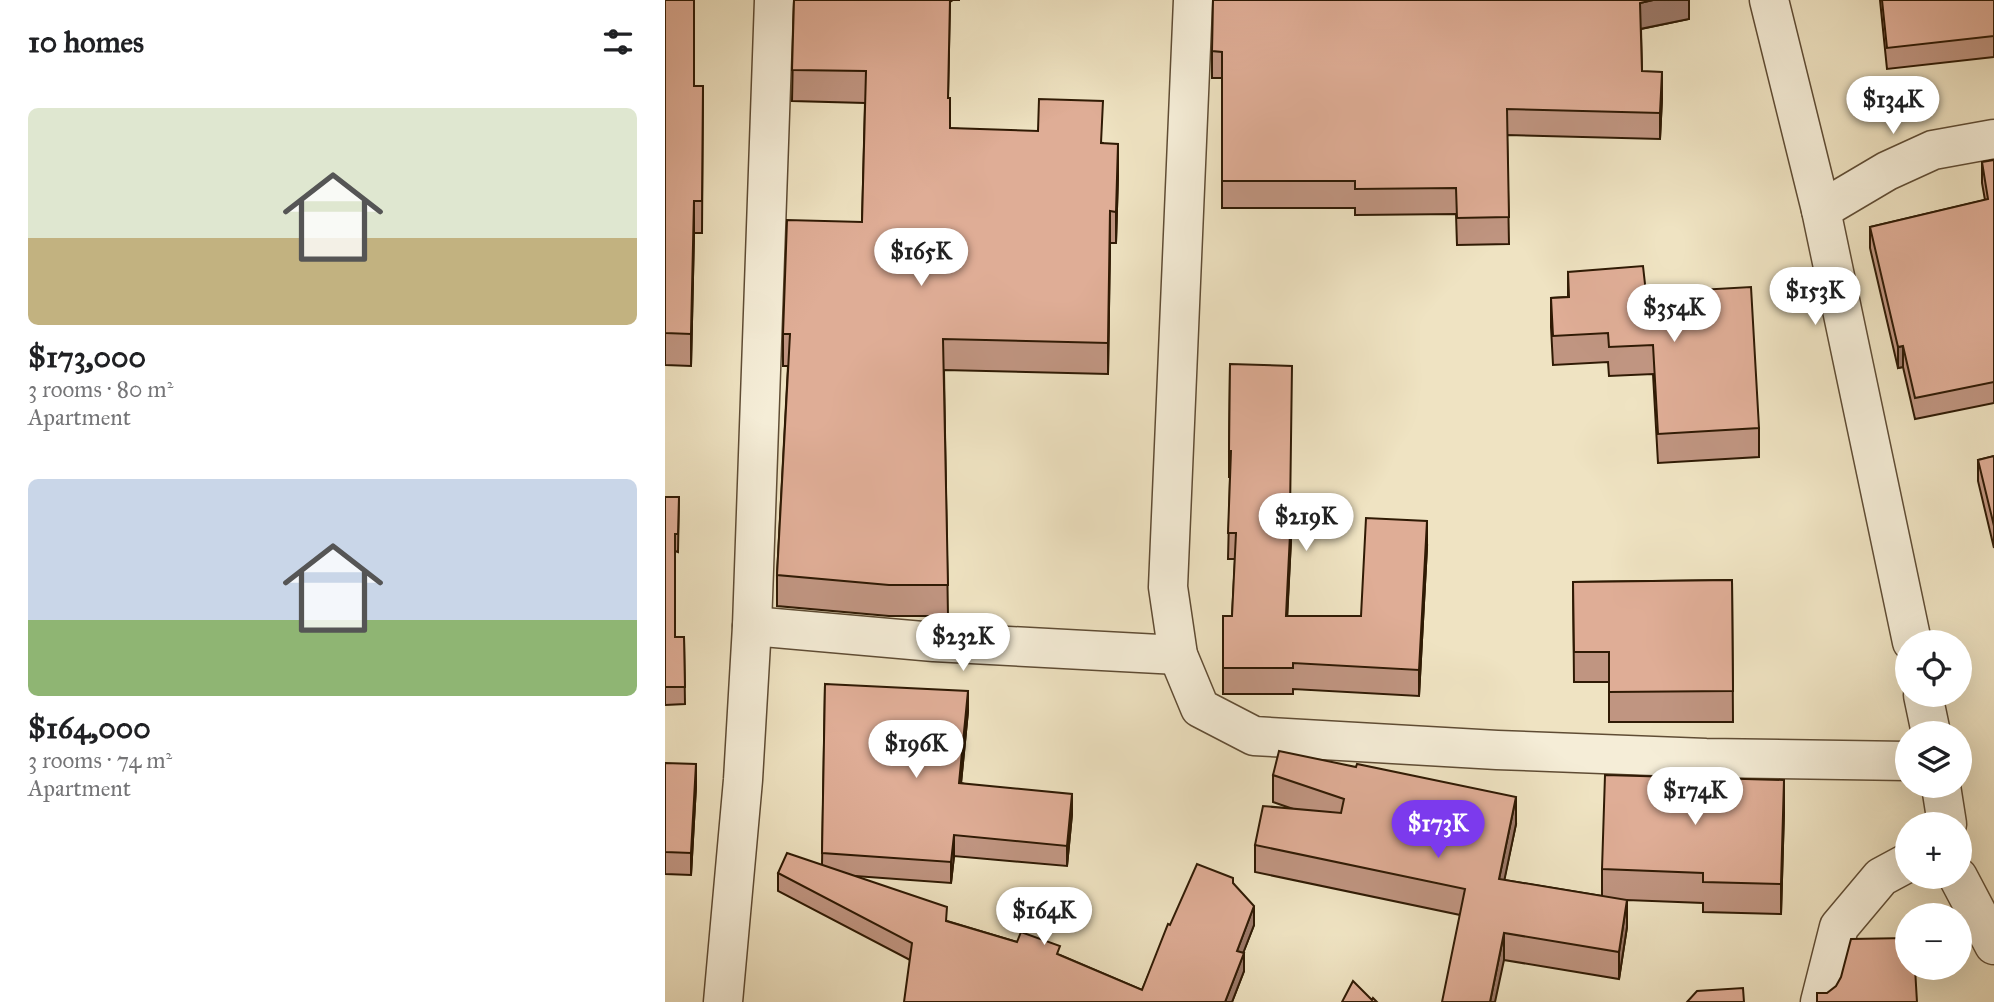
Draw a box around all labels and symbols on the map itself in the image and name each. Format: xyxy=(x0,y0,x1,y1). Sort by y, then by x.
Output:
pin: $134K xyxy=(1844,76,1942,136)
pin: $165K xyxy=(872,229,970,288)
pin: $153K xyxy=(1766,268,1864,327)
pin: $354K xyxy=(1625,284,1723,344)
pin: $219K xyxy=(1257,494,1355,553)
pin: $232K xyxy=(914,614,1012,673)
pin: $196K xyxy=(867,720,965,780)
pin: $174K xyxy=(1646,768,1744,827)
pin: $173K xyxy=(1389,800,1487,860)
pin: $164K xyxy=(995,888,1093,947)

